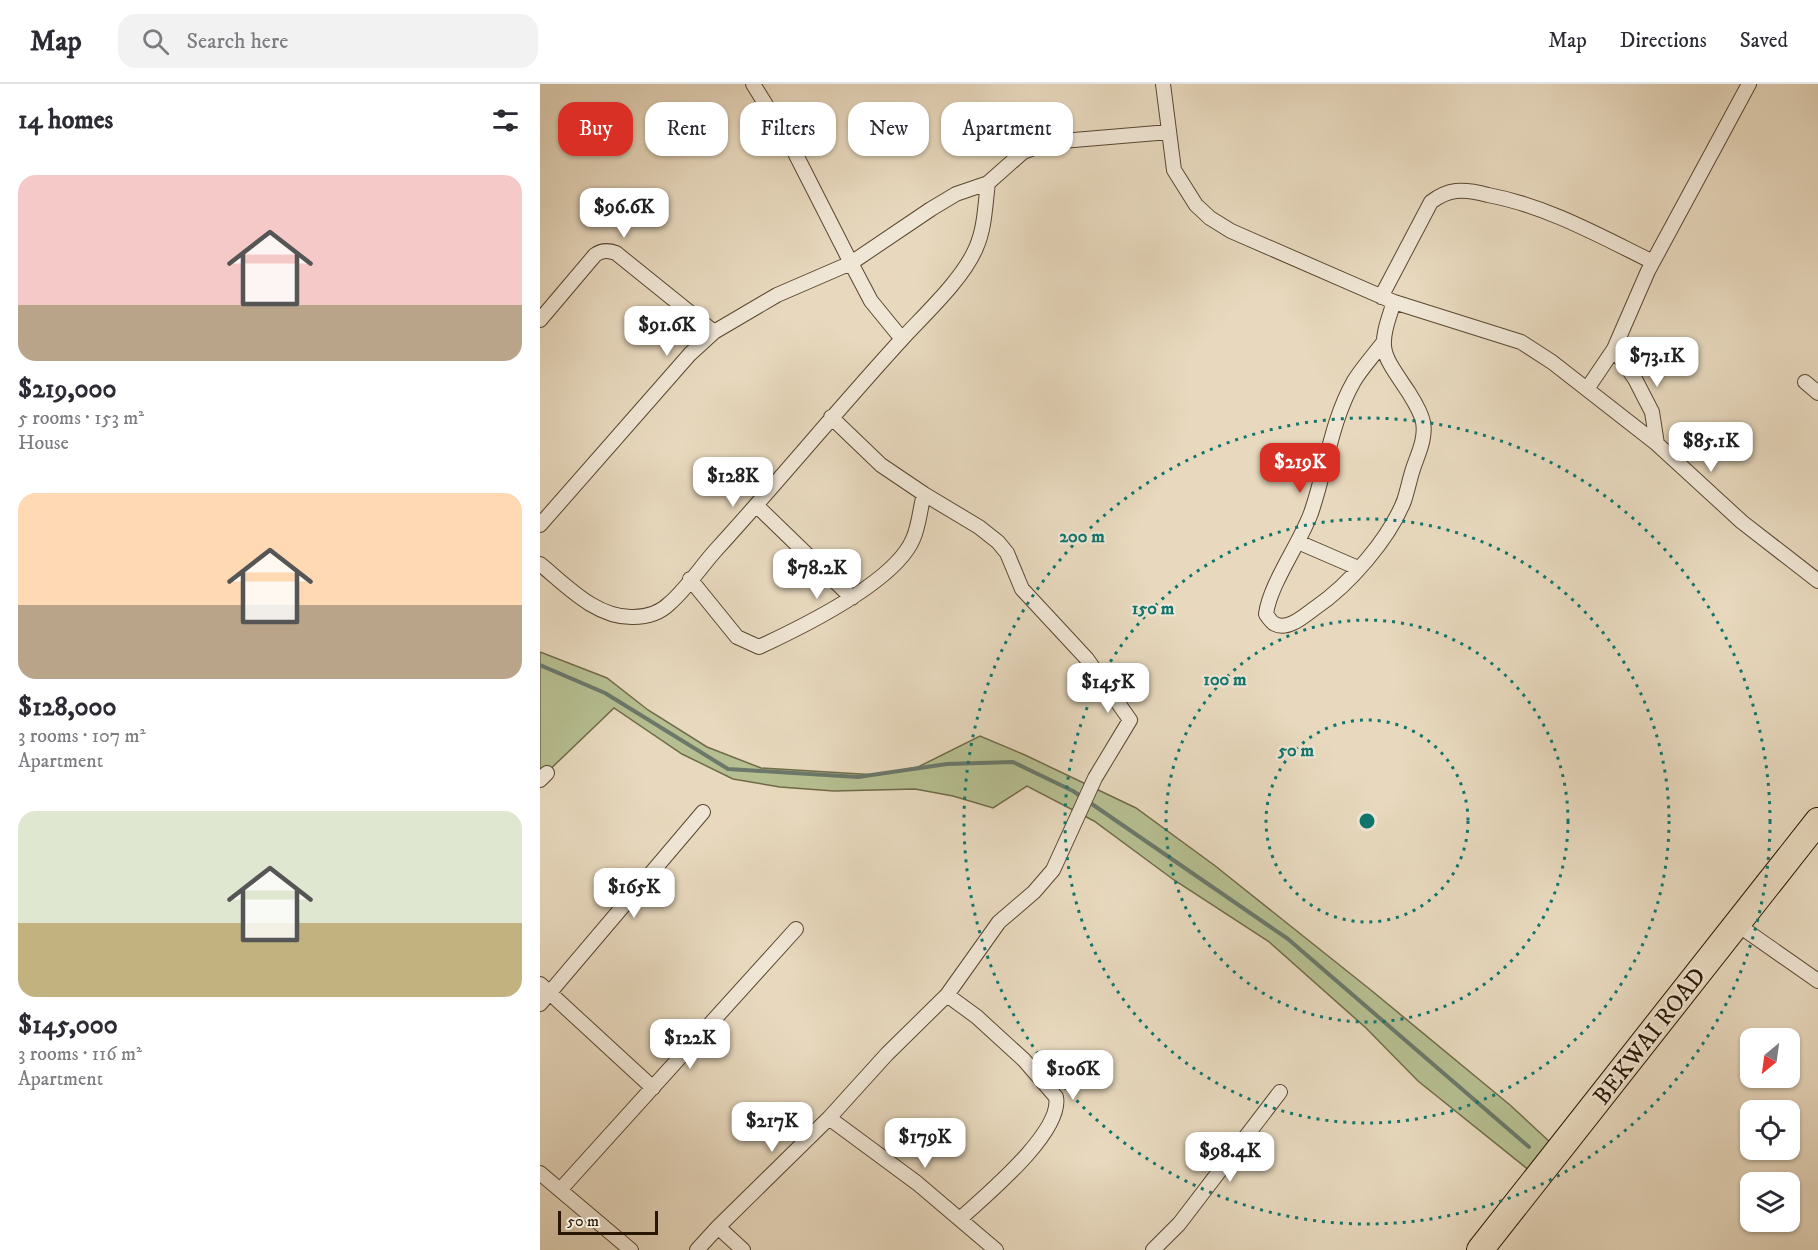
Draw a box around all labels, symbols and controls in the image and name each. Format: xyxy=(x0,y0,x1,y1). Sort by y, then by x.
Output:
search box xyxy=(118,14,538,68)
text: Map xyxy=(30,24,82,59)
icon: search xyxy=(139,25,172,58)
text: Search here xyxy=(187,28,288,55)
text: Map xyxy=(1548,28,1587,54)
text: Directions xyxy=(1620,28,1707,54)
text: Saved xyxy=(1740,28,1788,54)
chip: Buy xyxy=(558,102,633,156)
chip: Rent xyxy=(645,102,728,156)
chip: Filters xyxy=(740,102,836,156)
chip: New xyxy=(848,102,929,156)
chip: Apartment xyxy=(941,102,1073,156)
text: 14 homes xyxy=(18,104,113,137)
icon: filters xyxy=(489,104,522,137)
pin: $96.6K xyxy=(575,188,673,239)
text: $96.6K xyxy=(594,195,654,220)
icon: home xyxy=(216,214,324,322)
pin: $91.6K xyxy=(618,306,716,357)
text: $91.6K xyxy=(638,313,696,338)
pin: $73.1K xyxy=(1608,337,1706,388)
text: $73.1K xyxy=(1629,344,1685,369)
text: $219,000 xyxy=(18,373,116,406)
text: 5 rooms · 153 m² xyxy=(18,406,144,431)
pin: $85.1K xyxy=(1662,422,1760,473)
text: $85.1K xyxy=(1683,429,1739,454)
text: House xyxy=(18,431,69,456)
pin: $219K xyxy=(1258,443,1342,494)
text: $219K xyxy=(1274,450,1326,475)
pin: $128K xyxy=(691,457,775,508)
text: $128K xyxy=(707,464,759,489)
text: 200 m xyxy=(1059,526,1105,548)
icon: home xyxy=(216,532,324,640)
pin: $78.2K xyxy=(768,549,866,600)
text: $78.2K xyxy=(787,556,847,581)
text: 150 m xyxy=(1132,598,1175,620)
pin: $145K xyxy=(1066,663,1150,714)
text: 100 m xyxy=(1203,669,1247,691)
text: $145K xyxy=(1081,670,1135,695)
text: $128,000 xyxy=(18,691,117,724)
text: 3 rooms · 107 m² xyxy=(18,724,146,749)
text: 50 m xyxy=(1277,740,1314,762)
text: Apartment xyxy=(18,749,103,774)
centre of rings xyxy=(1357,811,1377,831)
icon: home xyxy=(216,850,324,958)
pin: $165K xyxy=(592,868,676,919)
text: $165K xyxy=(608,875,660,900)
street label: BEKWAI ROAD xyxy=(1587,962,1713,1111)
text: $145,000 xyxy=(18,1009,118,1042)
pin: $122K xyxy=(648,1019,732,1070)
text: $122K xyxy=(664,1026,716,1051)
north arrow xyxy=(1740,1028,1800,1088)
map controls xyxy=(1740,1028,1800,1232)
text: 3 rooms · 116 m² xyxy=(18,1042,142,1067)
pin: $106K xyxy=(1031,1050,1115,1101)
text: $106K xyxy=(1046,1057,1100,1082)
text: Apartment xyxy=(18,1067,103,1092)
button: locate xyxy=(1740,1100,1800,1160)
pin: $217K xyxy=(730,1102,814,1153)
text: $217K xyxy=(746,1109,798,1134)
pin: $179K xyxy=(883,1118,967,1169)
text: $179K xyxy=(899,1125,951,1150)
pin: $98.4K xyxy=(1181,1132,1279,1183)
text: $98.4K xyxy=(1199,1139,1261,1164)
button: layers xyxy=(1740,1172,1800,1232)
scale bar xyxy=(558,1208,658,1236)
text: 50 m xyxy=(567,1211,599,1231)

